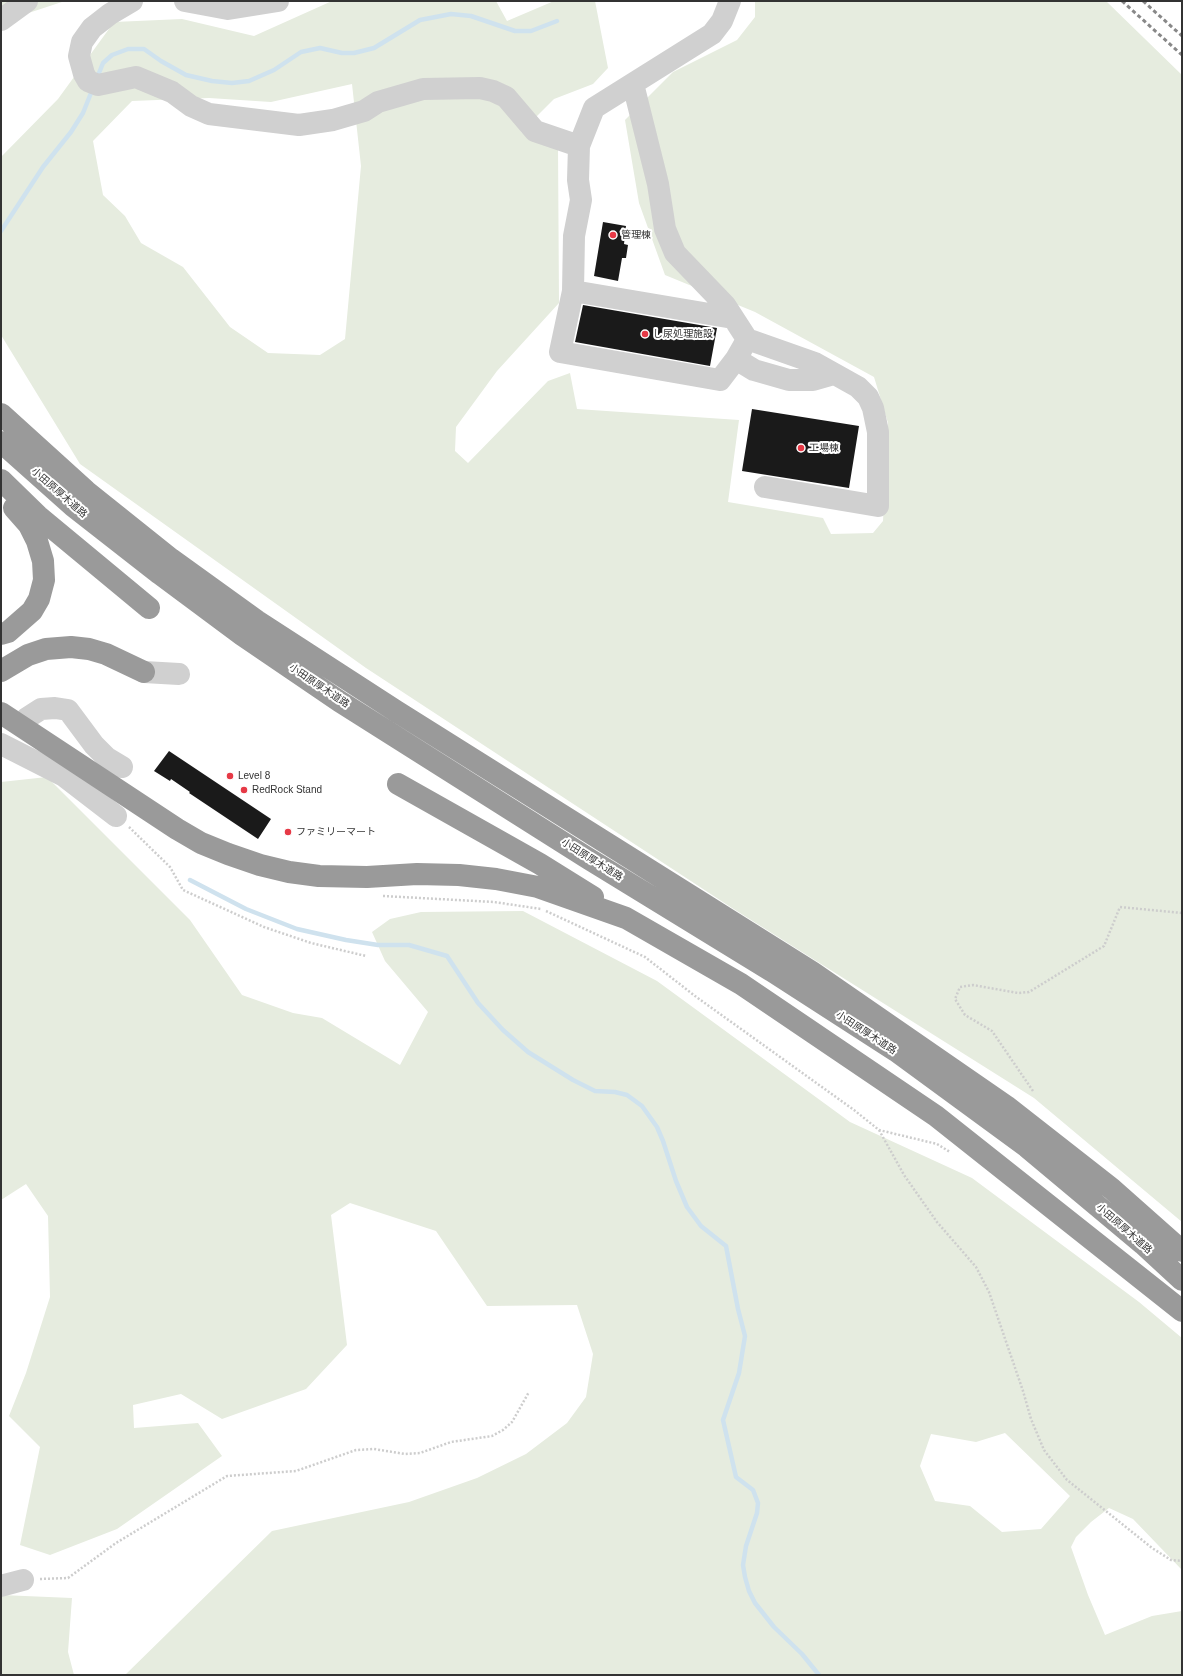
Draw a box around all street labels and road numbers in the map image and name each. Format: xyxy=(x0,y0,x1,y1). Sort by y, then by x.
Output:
street label: 小田原厚木道路 xyxy=(29,466,89,520)
street label: 小田原厚木道路 xyxy=(287,661,351,711)
street label: 小田原厚木道路 xyxy=(559,836,625,884)
street label: 小田原厚木道路 xyxy=(833,1009,899,1057)
street label: 小田原厚木道路 xyxy=(1094,1202,1154,1256)

